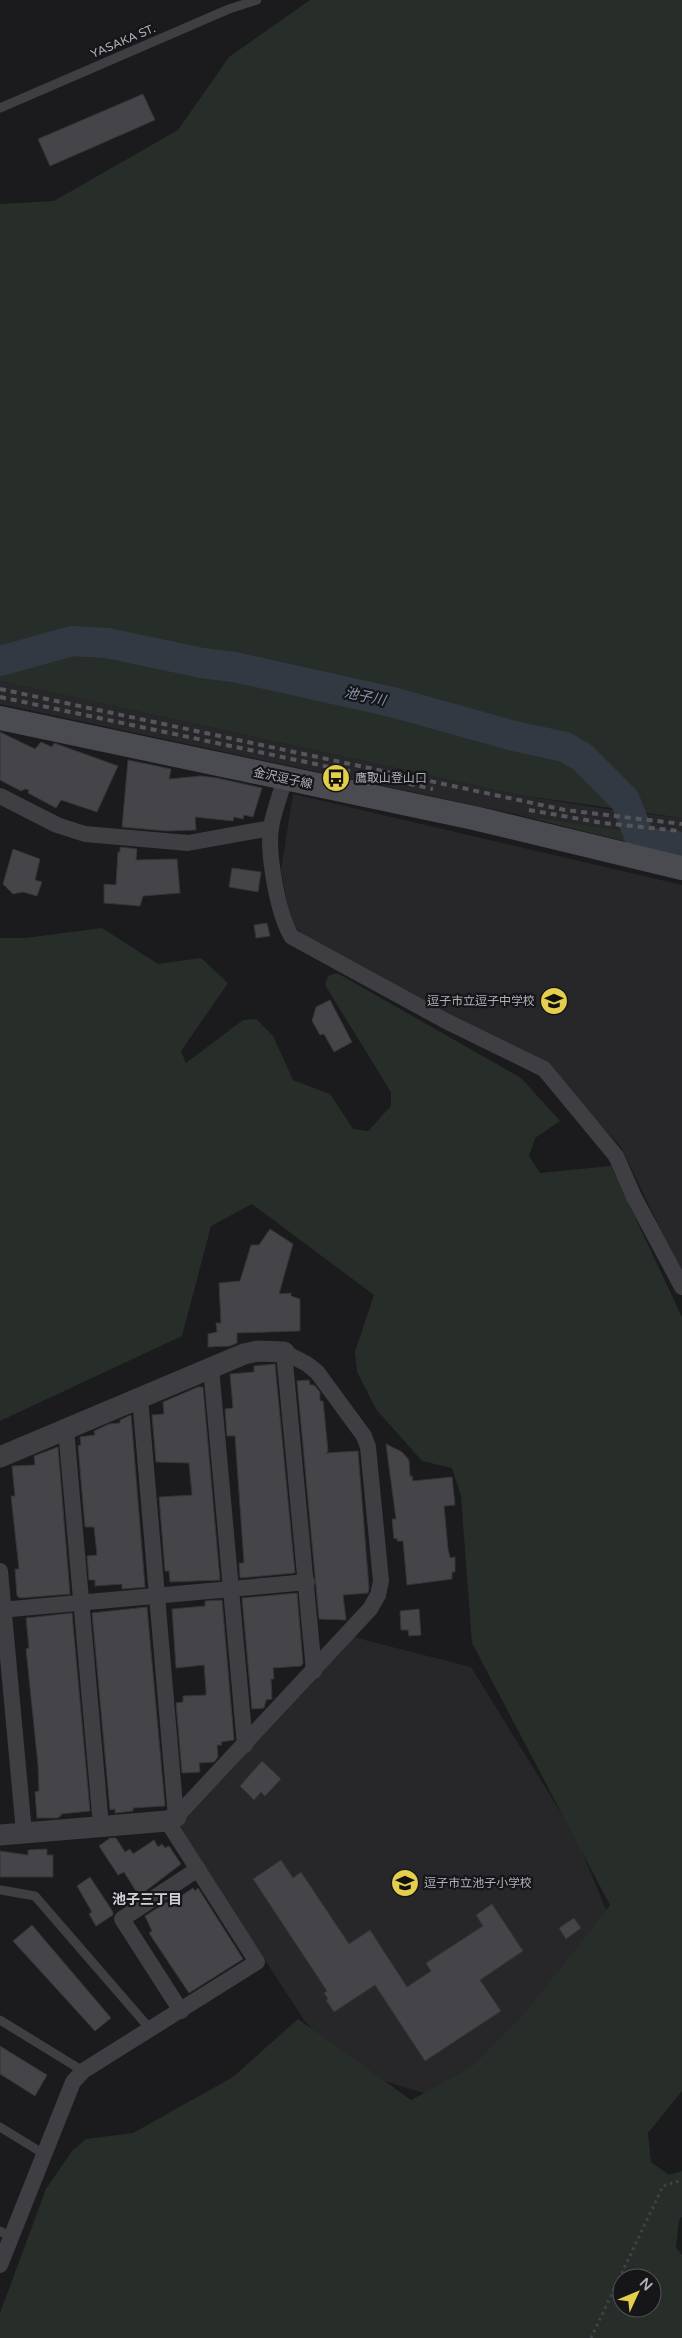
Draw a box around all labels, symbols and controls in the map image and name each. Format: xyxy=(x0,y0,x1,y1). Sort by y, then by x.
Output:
street label: YASAKA ST. xyxy=(89,21,157,61)
water label: 池子川 xyxy=(343,684,389,710)
bus stop icon: 鷹取山登山口 xyxy=(321,763,351,793)
street label: 金沢逗子線 xyxy=(252,765,314,791)
place label: 鷹取山登山口 xyxy=(355,771,427,785)
school or university icon: 逗子市立逗子中学校 xyxy=(539,986,569,1016)
place label: 逗子市立逗子中学校 xyxy=(427,994,535,1008)
school or university icon: 逗子市立池子小学校 xyxy=(390,1868,420,1898)
place label: 逗子市立池子小学校 xyxy=(424,1876,532,1890)
district label: 池子三丁目 xyxy=(112,1891,182,1908)
north arrow xyxy=(612,2268,662,2318)
text: N xyxy=(636,2274,656,2294)

